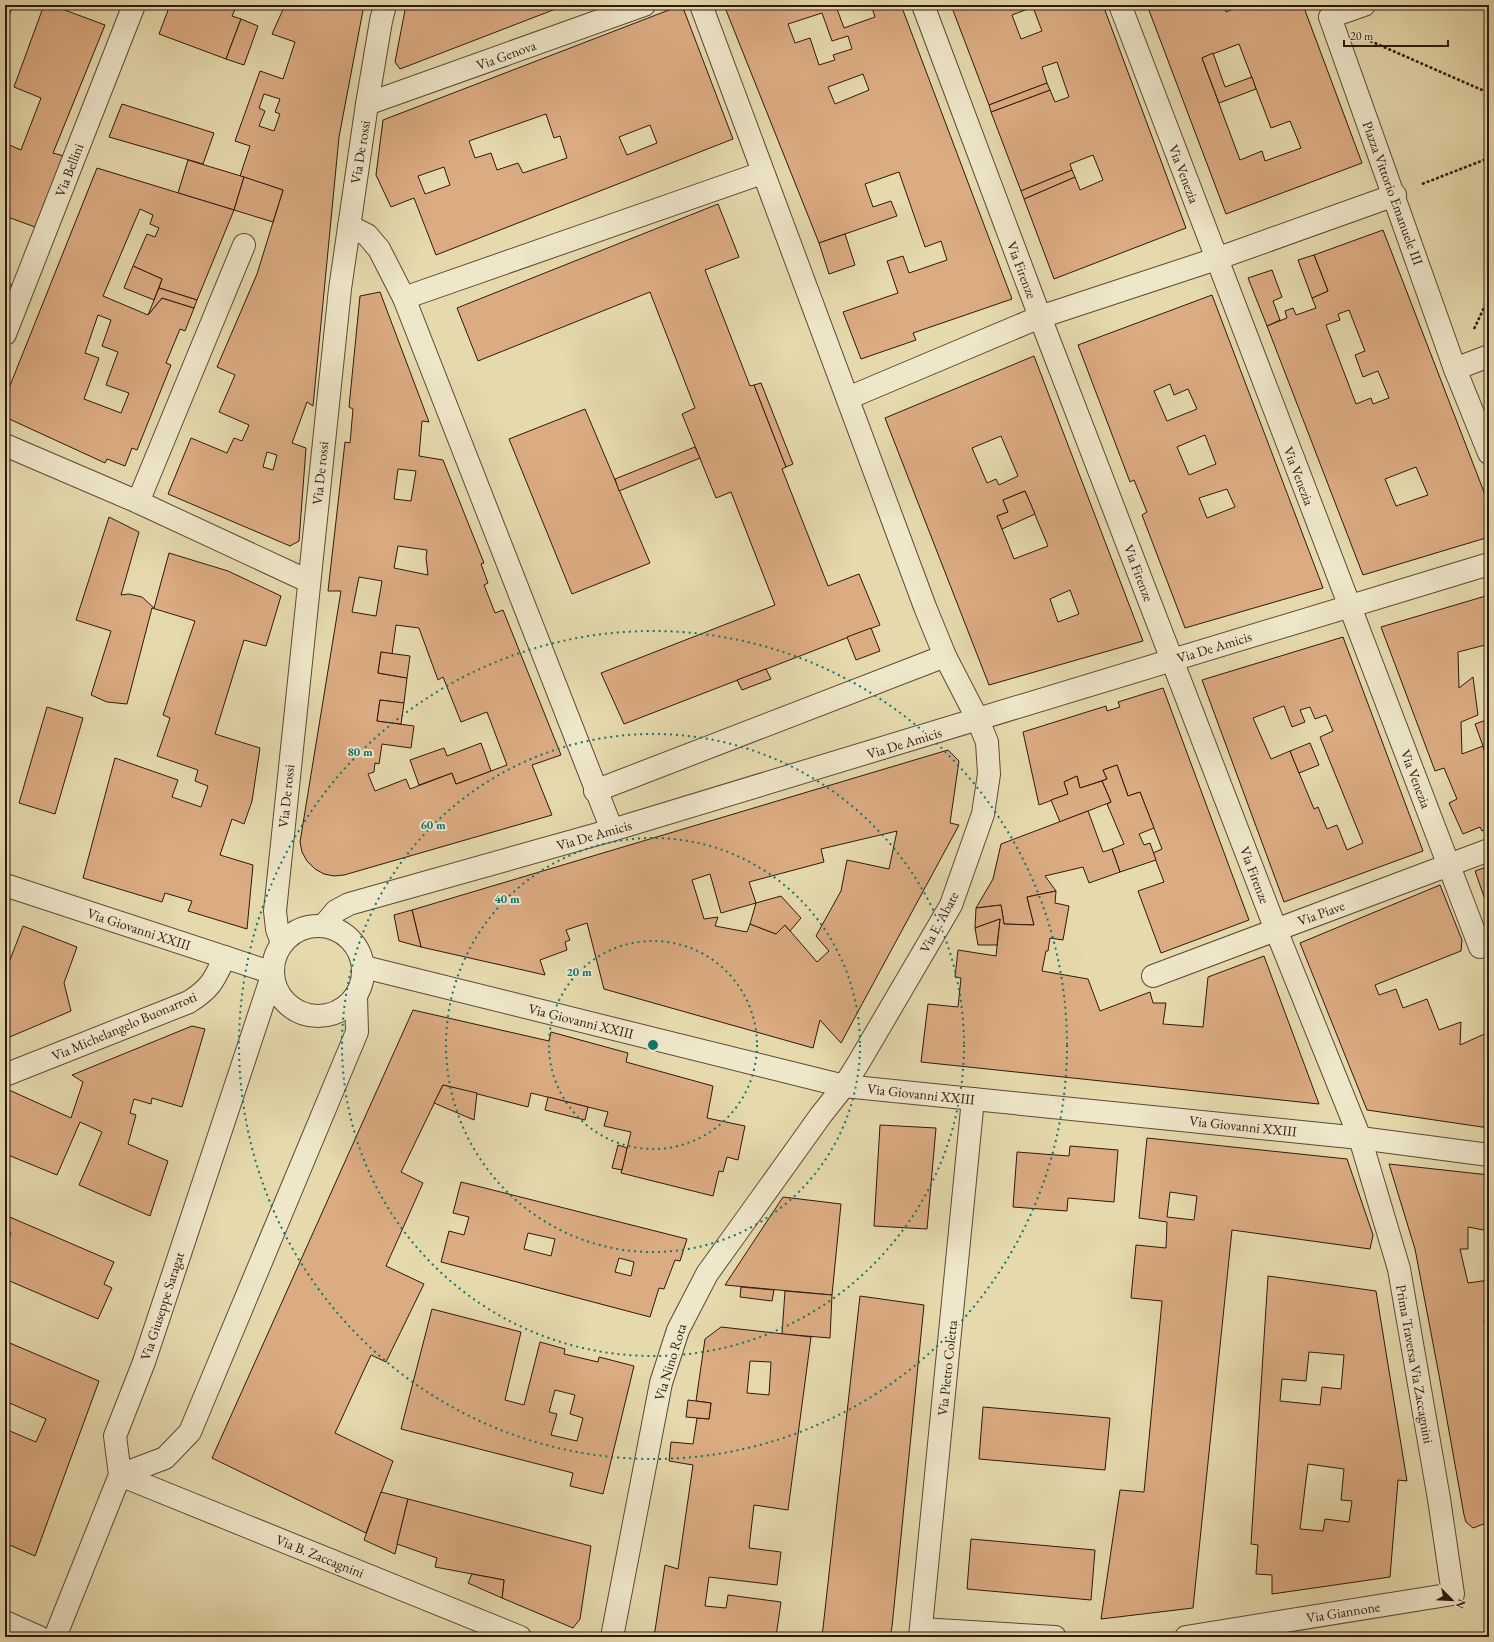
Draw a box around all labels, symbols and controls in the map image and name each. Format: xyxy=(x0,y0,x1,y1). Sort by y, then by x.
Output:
scale bar xyxy=(1344,22,1448,48)
text: 20 m xyxy=(1350,28,1374,44)
street label: Via Genova xyxy=(474,36,539,74)
street label: Piazza Vittorio Emanuele III xyxy=(1359,118,1428,268)
street label: Via De rossi xyxy=(346,119,374,185)
street label: Via Bellini xyxy=(51,140,88,199)
street label: Via Venezia xyxy=(1165,142,1204,206)
street label: Via Firenze xyxy=(1003,239,1041,302)
street label: Via De rossi xyxy=(308,440,332,506)
street label: Via Venezia xyxy=(1280,444,1319,508)
street label: Via Firenze xyxy=(1120,542,1158,605)
street label: Via De Amicis xyxy=(1174,627,1254,667)
street label: Via De Amicis xyxy=(864,723,944,763)
text: 80 m xyxy=(347,744,373,760)
street label: Via Venezia xyxy=(1397,747,1436,811)
street label: Via De rossi xyxy=(274,763,298,829)
street label: Via De Amicis xyxy=(554,816,634,854)
text: 60 m xyxy=(420,817,446,833)
street label: Via Firenze xyxy=(1236,844,1274,907)
street label: Via E. Abate xyxy=(915,888,963,956)
text: 40 m xyxy=(494,891,520,907)
street label: Via Piave xyxy=(1295,896,1347,930)
street label: Via Giovanni XXIII xyxy=(85,904,193,954)
text: 20 m xyxy=(566,964,592,980)
street label: Via Michelangelo Buonarroti xyxy=(49,987,200,1065)
street label: Via Giovanni XXIII xyxy=(526,999,636,1043)
centre of rings xyxy=(646,1038,660,1052)
street label: Via Giovanni XXIII xyxy=(866,1079,976,1109)
street label: Via Giovanni XXIII xyxy=(1188,1111,1298,1141)
street label: Via Giuseppe Saragat xyxy=(136,1249,188,1363)
street label: Prima Traversa Via Zaccagnini xyxy=(1392,1283,1438,1445)
street label: Via Pietro Coletta xyxy=(933,1319,961,1417)
street label: Via Nino Rota xyxy=(650,1321,690,1403)
street label: Via B. Zaccagnini xyxy=(273,1530,367,1582)
north arrow xyxy=(1432,1580,1472,1620)
street label: Via Giannone xyxy=(1305,1597,1382,1627)
text: N xyxy=(1453,1597,1469,1611)

